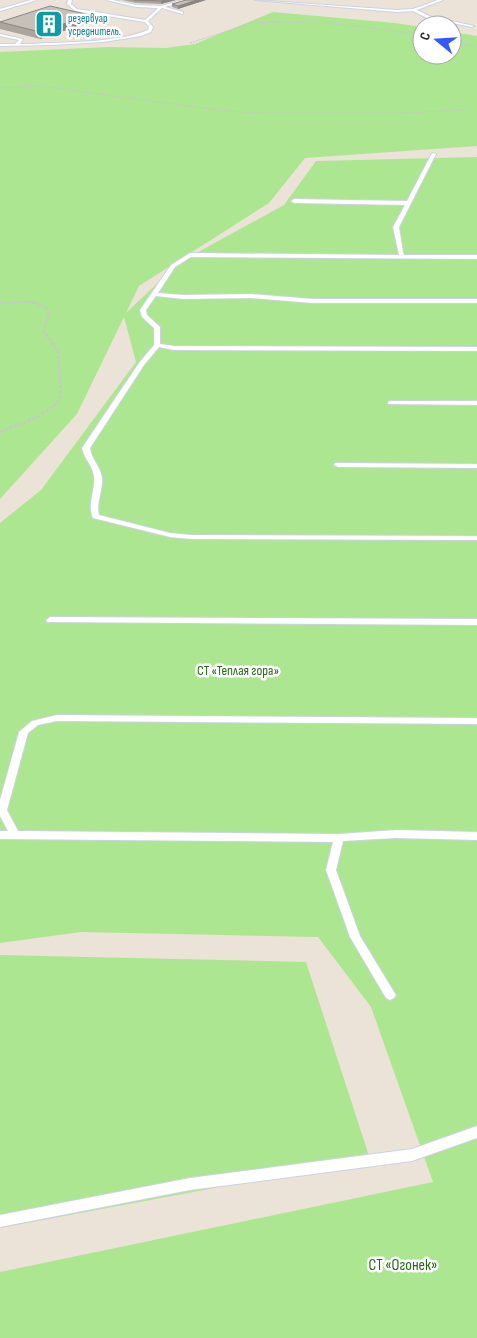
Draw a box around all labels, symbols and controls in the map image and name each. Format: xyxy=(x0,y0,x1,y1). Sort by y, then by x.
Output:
building icon: резервуар усреднитель. xyxy=(34,9,64,39)
place label: резервуар усреднитель. xyxy=(68,12,121,38)
north arrow xyxy=(412,15,462,65)
text: С xyxy=(416,30,434,42)
park label: СТ «Теплая гора» xyxy=(197,662,279,679)
park label: СТ «Огонек» xyxy=(369,1256,437,1275)

